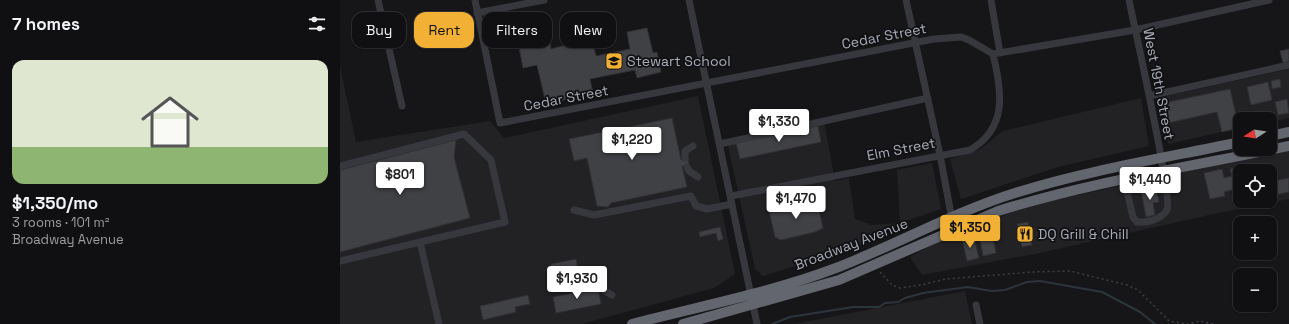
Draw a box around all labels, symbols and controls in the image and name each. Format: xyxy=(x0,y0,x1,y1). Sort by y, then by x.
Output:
chip: Buy xyxy=(352,12,406,48)
chip: Rent xyxy=(414,12,474,48)
chip: Filters xyxy=(482,12,552,48)
chip: New xyxy=(560,12,616,48)
text: 7 homes xyxy=(12,13,80,35)
icon: filters xyxy=(306,13,328,35)
street label: Cedar Street xyxy=(840,19,928,53)
street label: West 19th Street xyxy=(1139,27,1179,141)
school or university icon: Stewart School xyxy=(604,51,624,71)
place label: Stewart School xyxy=(627,52,731,70)
street label: Cedar Street xyxy=(522,81,610,115)
icon: home xyxy=(134,86,206,158)
pin: $1,330 xyxy=(746,109,812,143)
north arrow xyxy=(1233,112,1277,156)
map controls xyxy=(1233,112,1277,312)
text: $1,330 xyxy=(758,113,800,130)
pin: $1,220 xyxy=(599,127,665,161)
text: $1,220 xyxy=(611,131,653,148)
street label: Elm Street xyxy=(865,134,937,164)
pin: $801 xyxy=(376,162,424,196)
button: locate xyxy=(1233,164,1277,208)
text: $801 xyxy=(385,166,415,183)
pin: $1,440 xyxy=(1117,167,1183,201)
text: $1,440 xyxy=(1129,171,1171,188)
pin: $1,470 xyxy=(763,186,829,220)
text: $1,470 xyxy=(776,190,816,207)
text: $1,350/mo xyxy=(12,192,98,214)
text: 3 rooms · 101 m² xyxy=(12,214,110,231)
street label: Broadway Avenue xyxy=(792,214,910,274)
pin: $1,350 xyxy=(937,215,1003,249)
button: + xyxy=(1233,216,1277,260)
text: $1,350 xyxy=(949,219,991,236)
restaurant icon: DQ Grill & Chill xyxy=(1015,224,1035,244)
place label: DQ Grill & Chill xyxy=(1038,225,1129,243)
text: Broadway Avenue xyxy=(12,231,124,248)
pin: $1,930 xyxy=(544,266,610,300)
button: − xyxy=(1233,268,1277,312)
text: $1,930 xyxy=(556,270,598,287)

